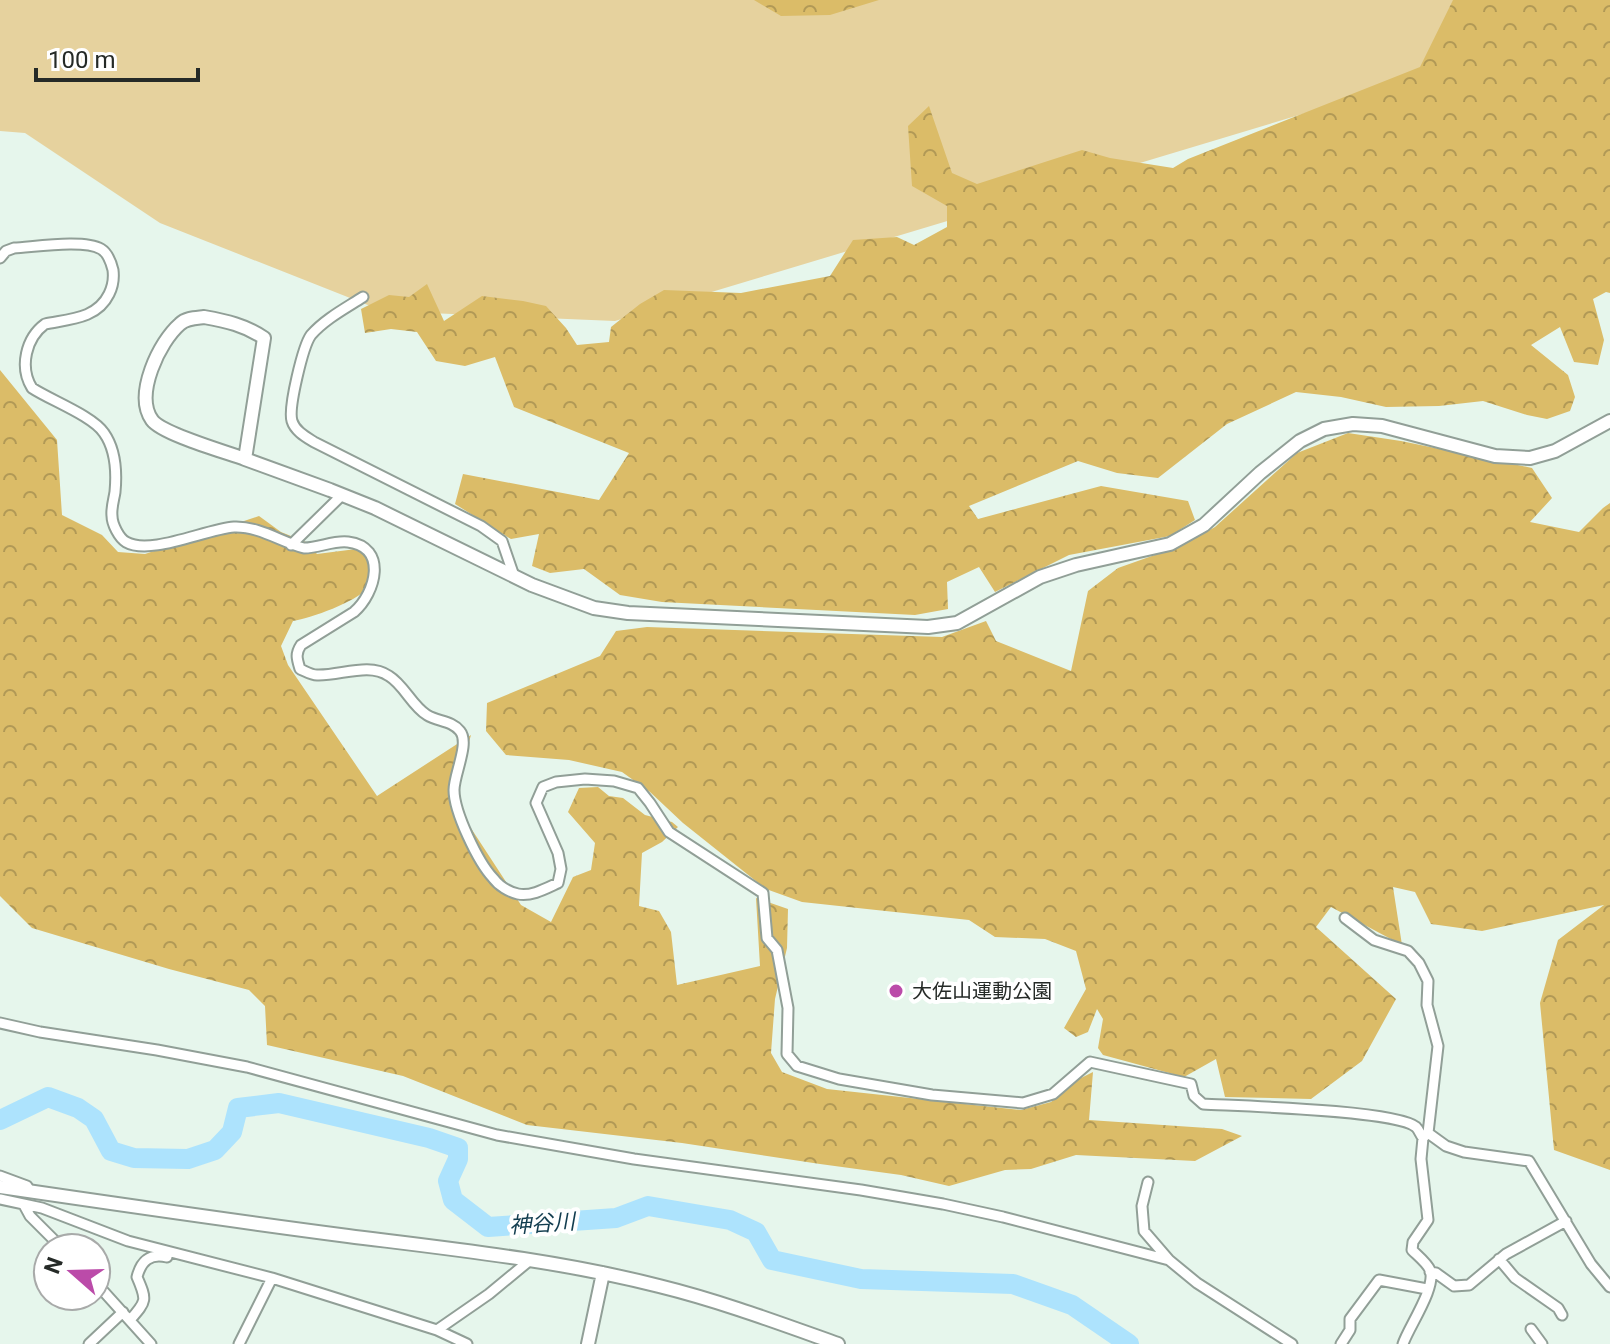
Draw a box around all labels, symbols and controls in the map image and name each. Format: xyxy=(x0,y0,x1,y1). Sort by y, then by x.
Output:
scale bar xyxy=(36,32,198,82)
text: 100 m xyxy=(48,46,115,74)
place label: 大佐山運動公園 xyxy=(912,979,1052,1003)
marker: 大佐山運動公園 xyxy=(887,982,905,1000)
water label: 神谷川 xyxy=(508,1209,578,1238)
north arrow xyxy=(32,1232,112,1312)
text: N xyxy=(39,1254,68,1277)

